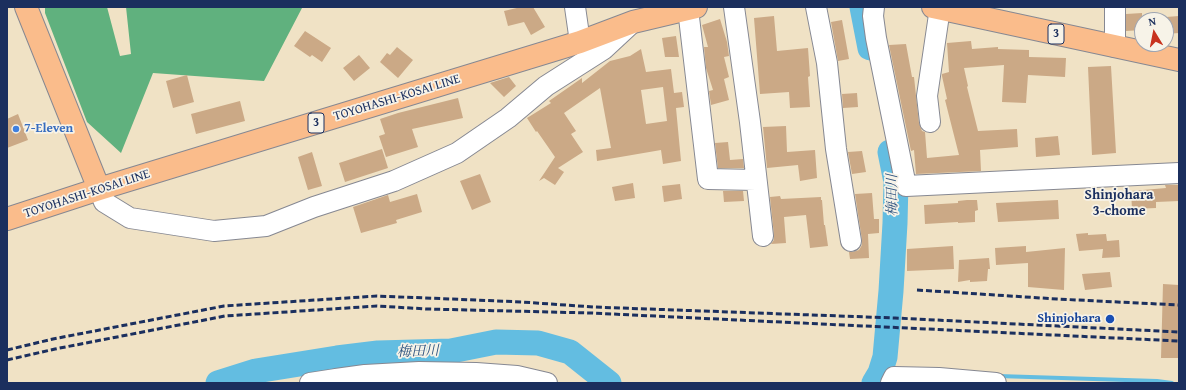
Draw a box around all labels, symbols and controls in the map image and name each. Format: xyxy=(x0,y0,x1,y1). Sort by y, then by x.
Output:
north arrow xyxy=(1134,12,1174,52)
text: N xyxy=(1147,13,1157,30)
road number: 3 xyxy=(1048,24,1064,44)
street label: TOYOHASHI-KOSAI LINE xyxy=(332,71,462,125)
road number: 3 xyxy=(308,113,324,133)
place label: 7-Eleven xyxy=(24,121,73,137)
marker: 7-Eleven xyxy=(11,124,21,134)
street label: TOYOHASHI-KOSAI LINE xyxy=(22,166,152,222)
water label: 梅田川 xyxy=(884,174,902,216)
district label: Shinjohara 3-chome xyxy=(1085,187,1153,220)
place label: Shinjohara xyxy=(1037,311,1101,327)
marker: Shinjohara xyxy=(1104,313,1116,325)
water label: 梅田川 xyxy=(397,343,439,361)

